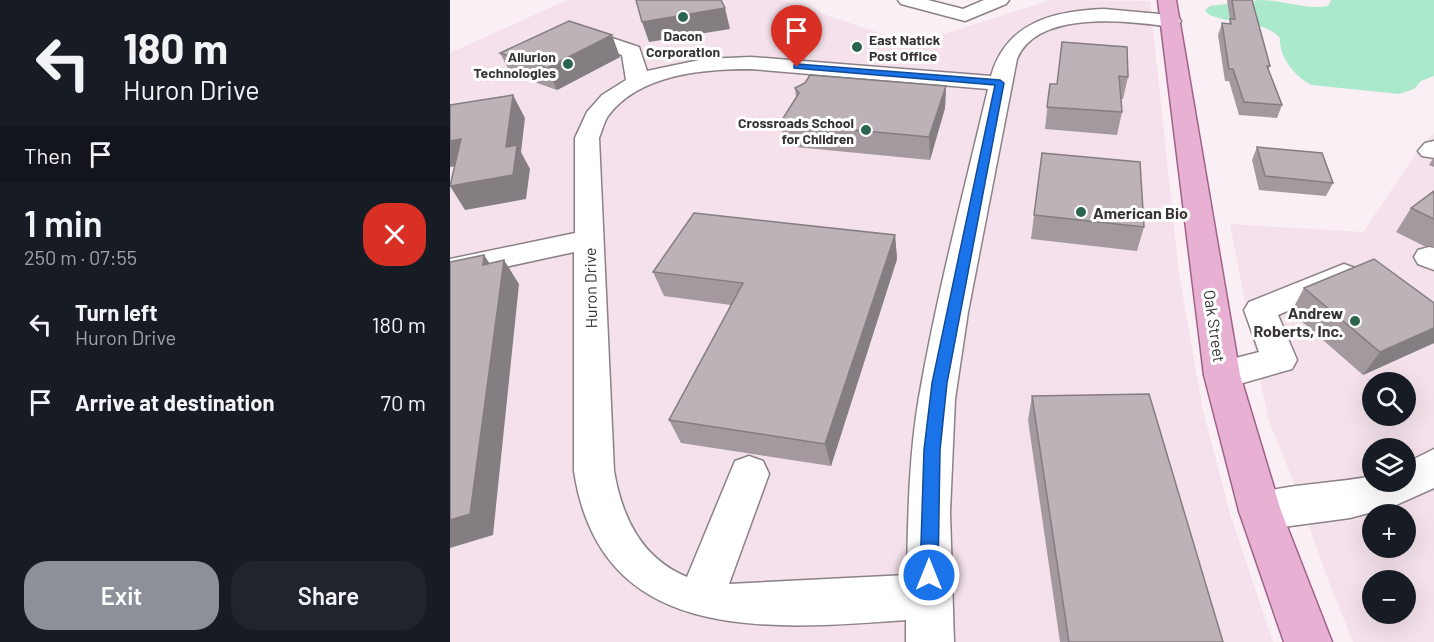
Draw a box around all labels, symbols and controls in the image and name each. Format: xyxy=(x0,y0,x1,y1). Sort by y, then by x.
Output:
pin xyxy=(771,5,822,67)
marker: Dacon Corporation xyxy=(676,10,690,24)
icon: arrive xyxy=(780,14,813,47)
text: 180 m xyxy=(123,22,228,72)
icon: left xyxy=(24,24,102,102)
place label: Dacon Corporation xyxy=(646,27,720,60)
place label: East Natick Post Office xyxy=(869,31,941,64)
marker: East Natick Post Office xyxy=(850,40,864,54)
place label: Allurion Technologies xyxy=(474,48,556,81)
marker: Allurion Technologies xyxy=(561,57,575,71)
text: Huron Drive xyxy=(123,73,260,105)
place label: Crossroads School for Children xyxy=(738,114,854,147)
marker: Crossroads School for Children xyxy=(859,123,873,137)
icon: arrive xyxy=(84,138,117,171)
text: Then xyxy=(24,142,72,168)
text: 1 min xyxy=(24,201,103,244)
button: close xyxy=(363,203,426,266)
place label: American Bio xyxy=(1093,203,1188,222)
marker: American Bio xyxy=(1074,205,1088,219)
text: 250 m · 07:55 xyxy=(24,245,137,269)
street label: Huron Drive xyxy=(580,247,600,329)
street label: Oak Street xyxy=(1201,289,1229,363)
text: Turn left xyxy=(75,299,158,325)
place label: Andrew Roberts, Inc. xyxy=(1253,303,1343,340)
icon: left xyxy=(24,308,57,341)
text: 180 m xyxy=(372,311,426,337)
marker: Andrew Roberts, Inc. xyxy=(1348,314,1362,328)
text: Huron Drive xyxy=(75,325,176,349)
map controls xyxy=(1362,372,1416,624)
button: search xyxy=(1362,372,1416,426)
icon: arrive xyxy=(24,386,57,419)
text: Arrive at destination xyxy=(75,389,274,415)
text: 70 m xyxy=(381,389,426,415)
button: layers xyxy=(1362,438,1416,492)
button: + xyxy=(1362,504,1416,558)
position arrow xyxy=(897,543,961,607)
button: Exit xyxy=(24,561,219,630)
button: Share xyxy=(231,561,426,630)
button: − xyxy=(1362,570,1416,624)

